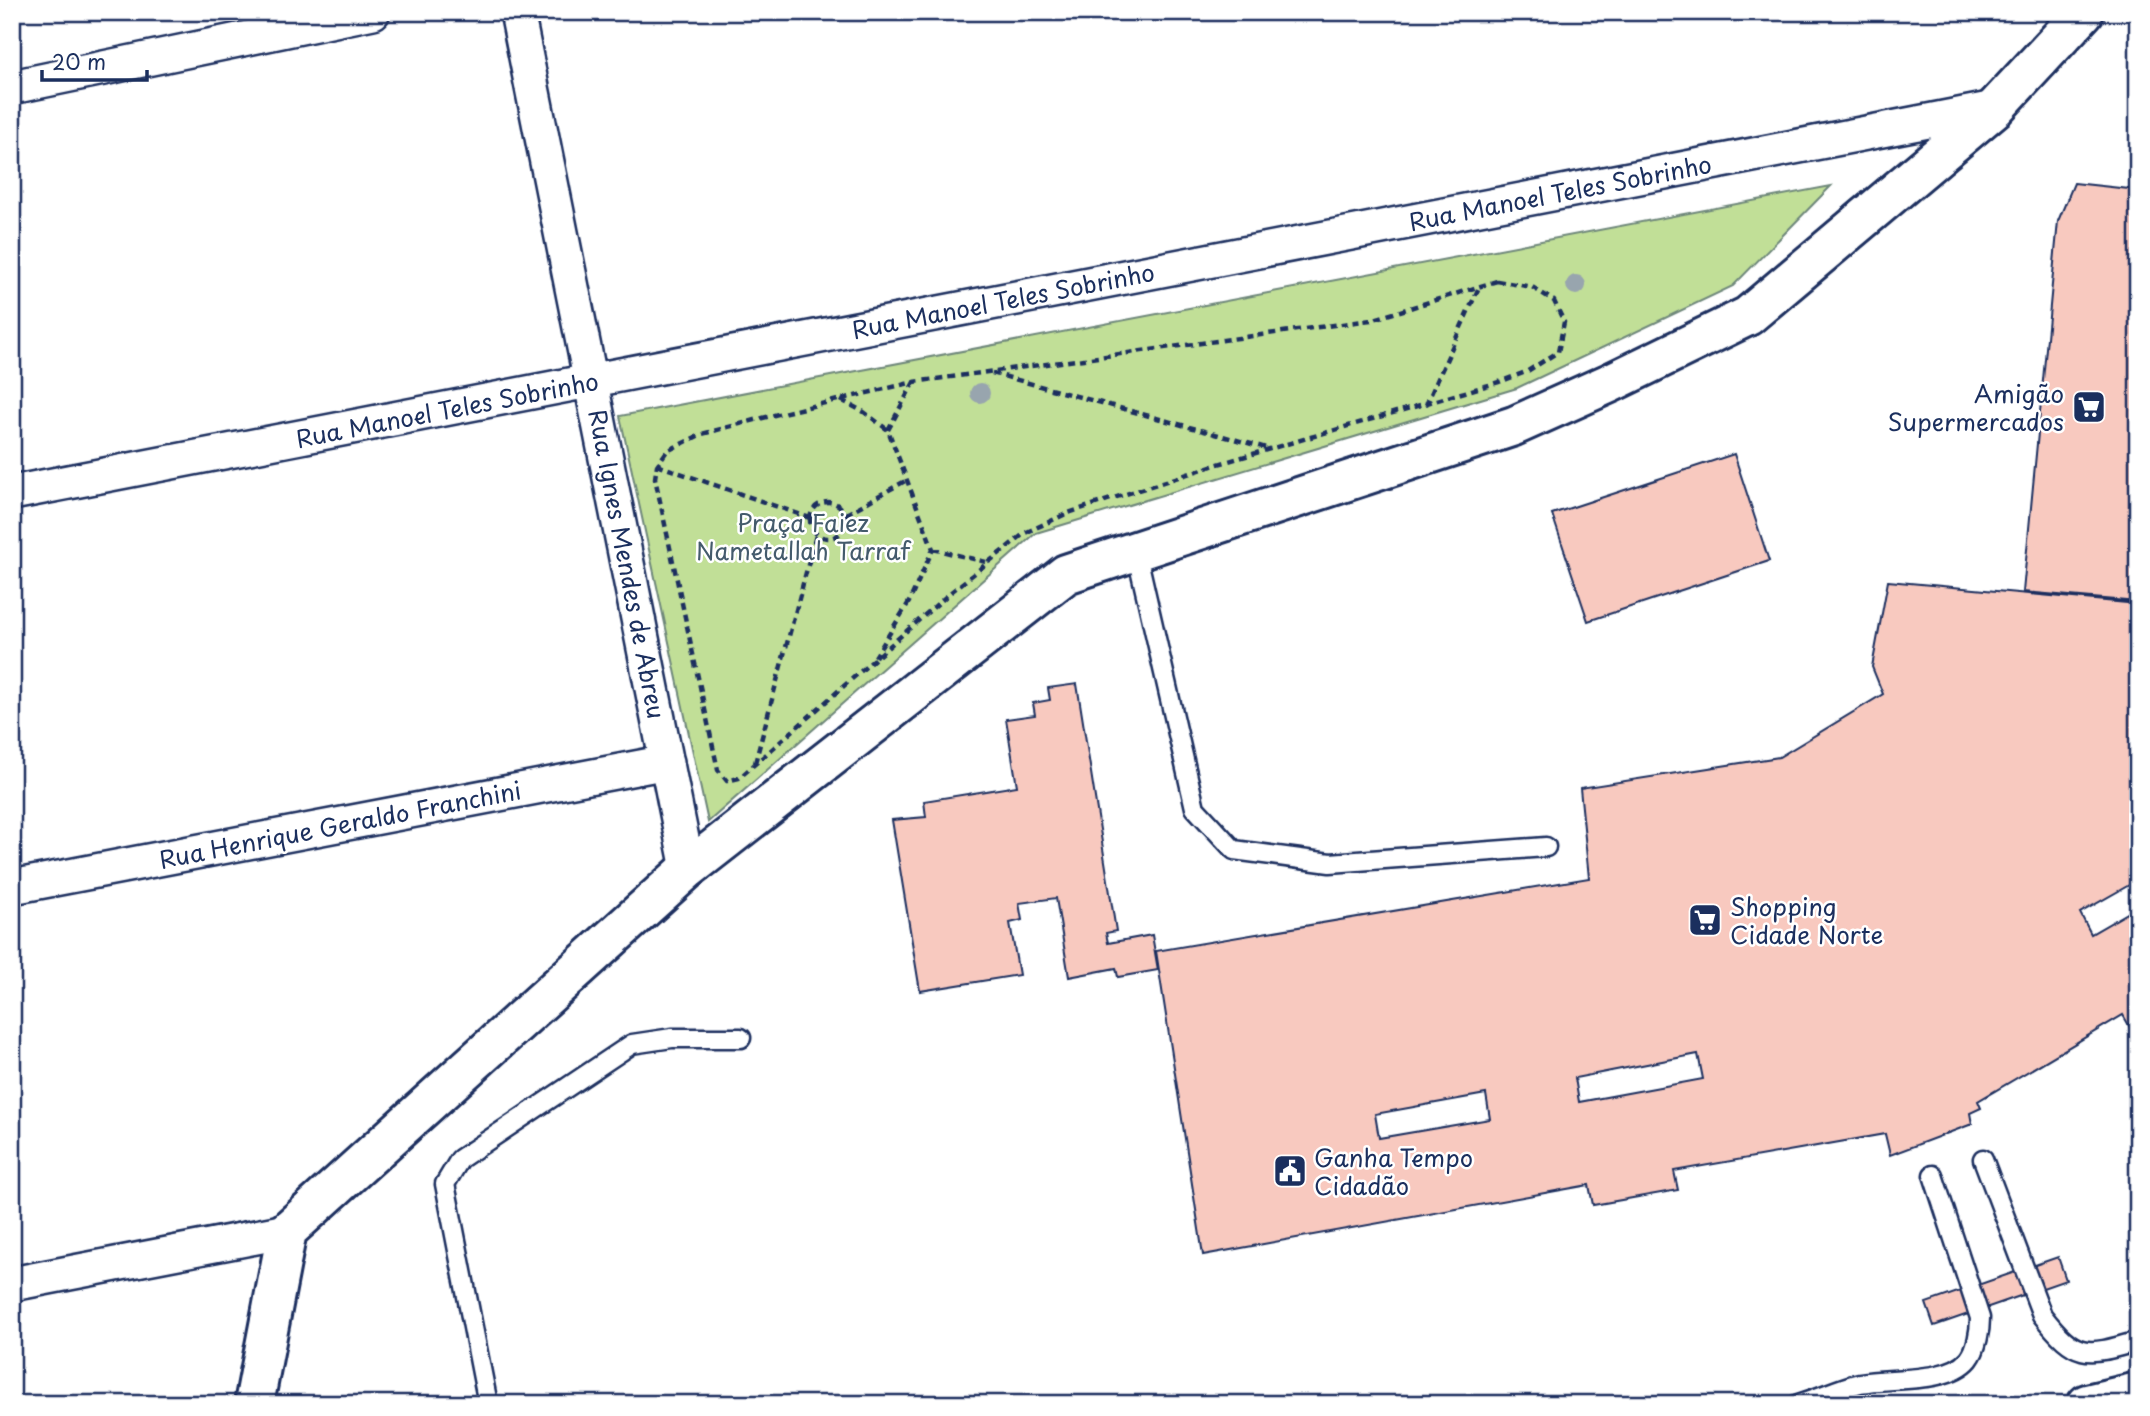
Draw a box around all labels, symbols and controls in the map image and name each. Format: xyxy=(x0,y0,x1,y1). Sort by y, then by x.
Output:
scale bar xyxy=(42,38,147,82)
text: 20 m xyxy=(52,45,106,77)
street label: Rua Manoel Teles Sobrinho xyxy=(1406,145,1714,239)
street label: Rua Manoel Teles Sobrinho xyxy=(849,253,1157,347)
street label: Rua Manoel Teles Sobrinho xyxy=(293,362,601,456)
place label: Amigão Supermercados xyxy=(1888,375,2064,439)
supermarket icon: Amigão Supermercados xyxy=(2070,388,2108,426)
street label: Rua Ignes Mendes de Abreu xyxy=(580,406,676,722)
park label: Praça Faiez Nametallah Tarraf xyxy=(696,504,912,568)
street label: Rua Henrique Geraldo Franchini xyxy=(156,771,524,877)
place label: Shopping Cidade Norte xyxy=(1730,888,1883,952)
supermarket icon: Shopping Cidade Norte xyxy=(1686,901,1724,939)
place label: Ganha Tempo Cidadão xyxy=(1314,1139,1473,1203)
public building icon: Ganha Tempo Cidadão xyxy=(1271,1152,1309,1190)

